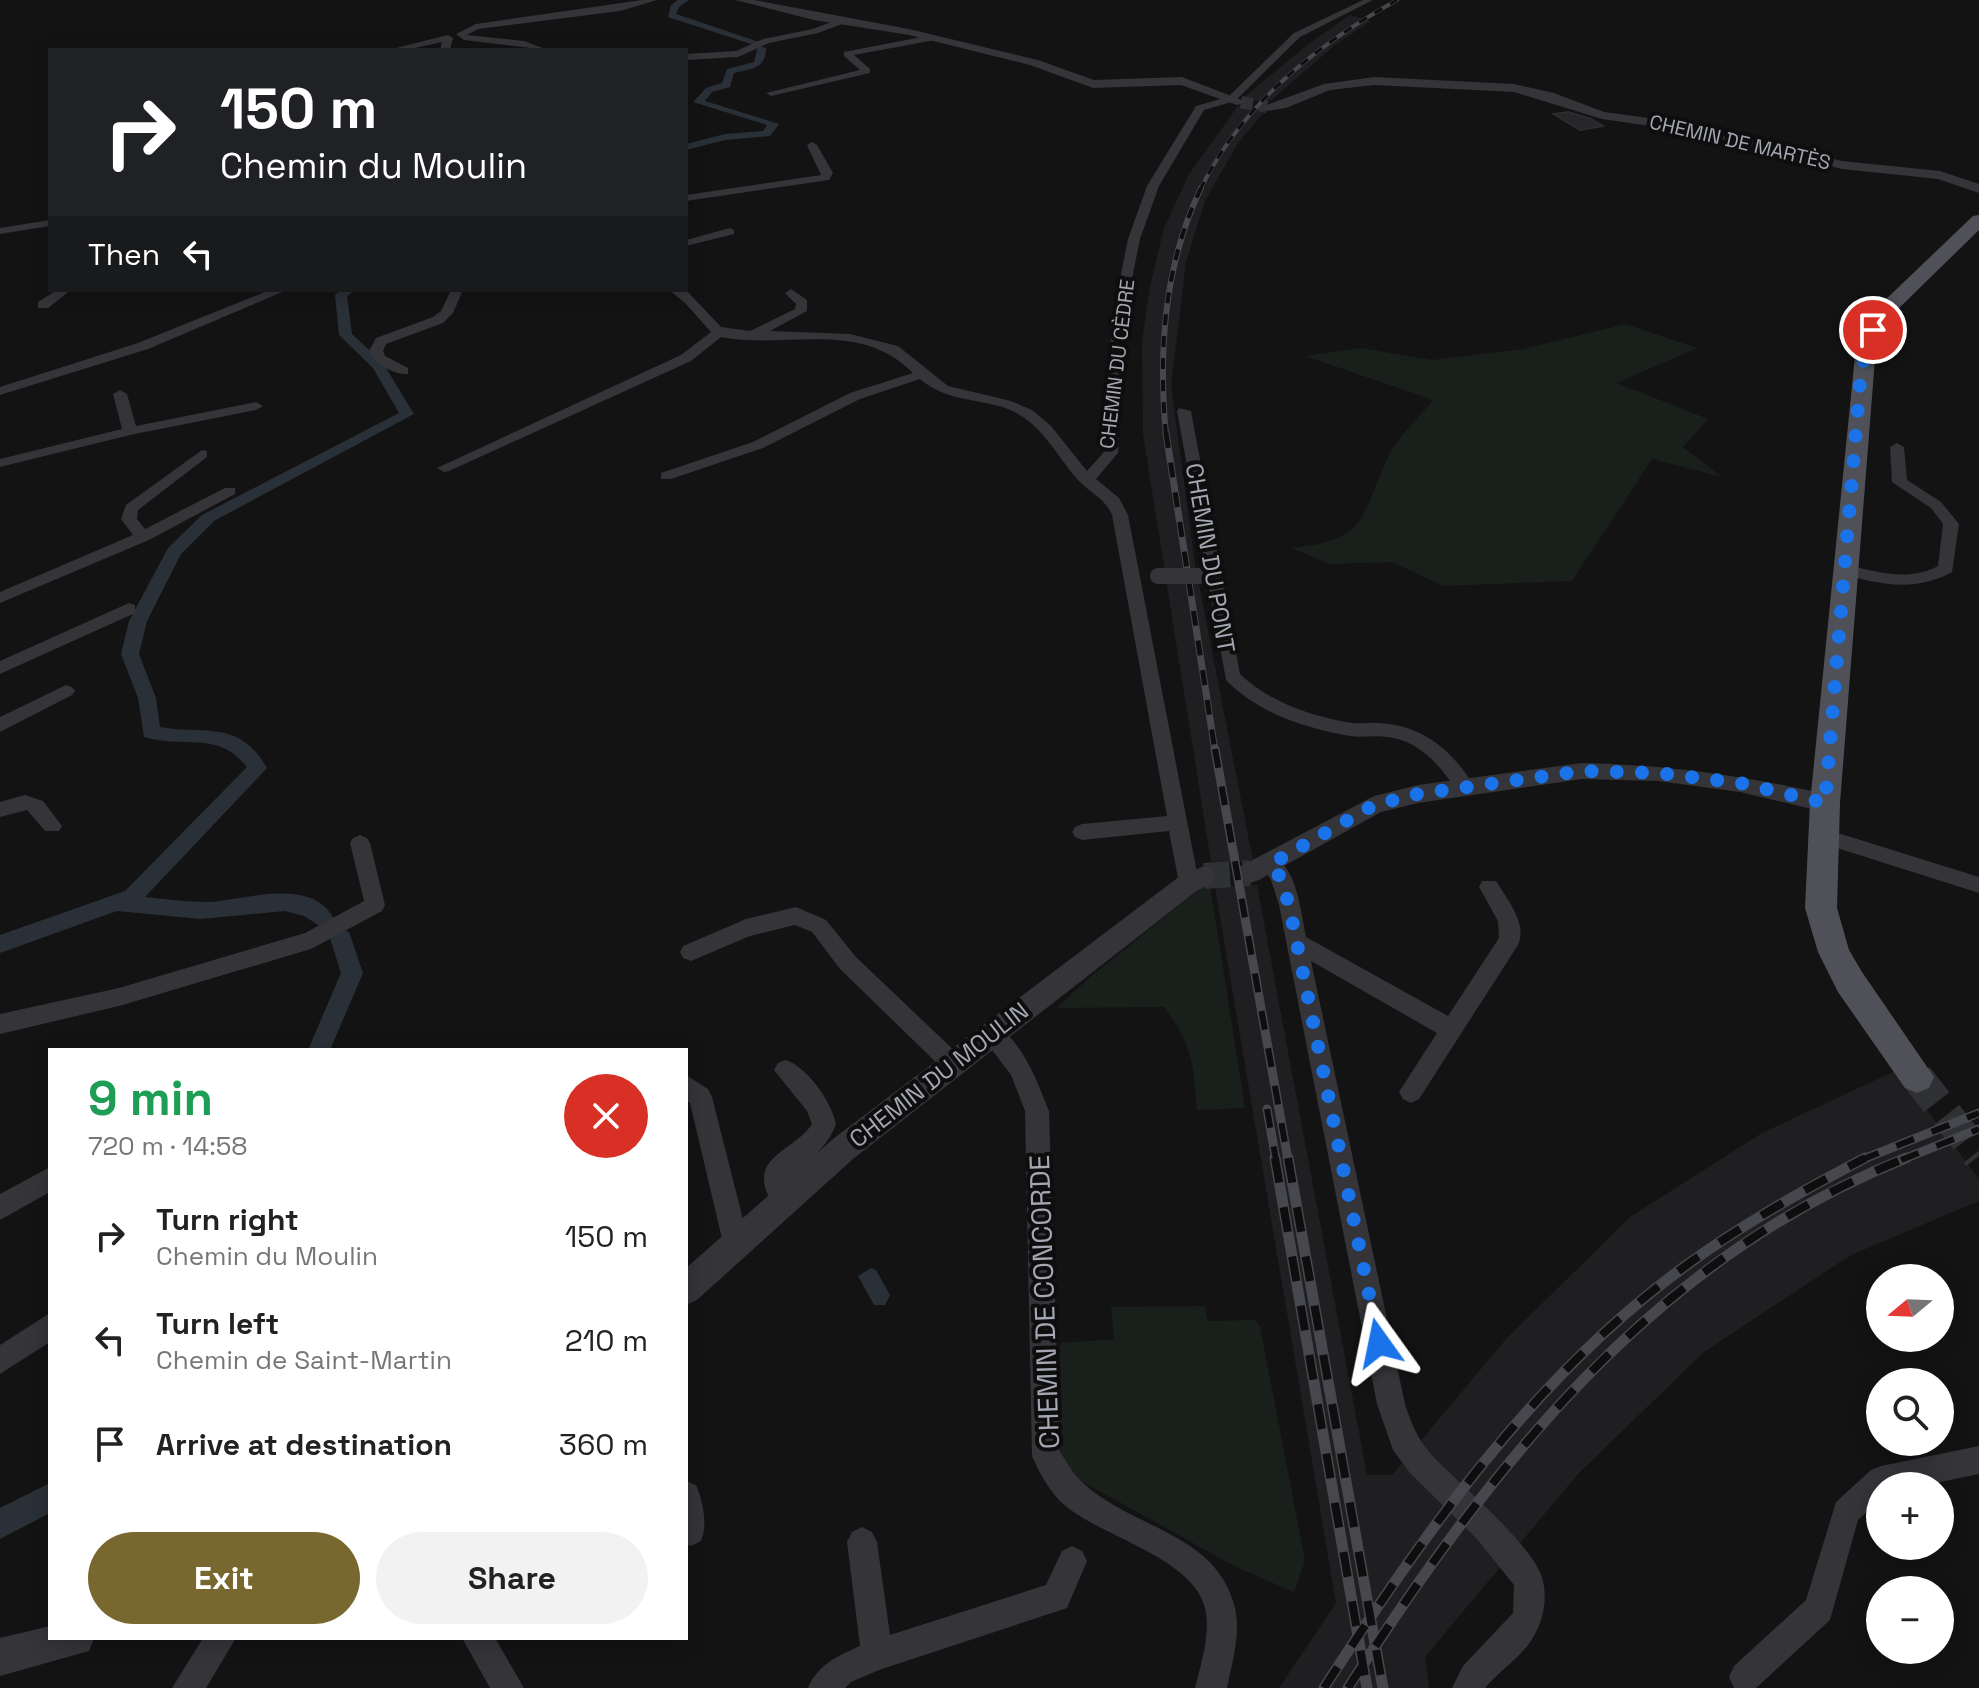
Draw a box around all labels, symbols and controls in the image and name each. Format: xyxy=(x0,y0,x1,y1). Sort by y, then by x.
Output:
text: 150 m xyxy=(220,73,377,144)
icon: right xyxy=(88,80,192,184)
street label: CHEMIN DE MARTÈS xyxy=(1647,109,1833,175)
text: Chemin du Moulin xyxy=(220,143,527,189)
icon: left xyxy=(176,232,220,276)
text: Then xyxy=(88,235,160,274)
street label: CHEMIN DU CÈDRE xyxy=(1094,278,1140,450)
pin xyxy=(1839,296,1907,364)
icon: arrive xyxy=(1851,308,1895,352)
street label: CHEMIN DU PONT xyxy=(1179,461,1242,655)
street label: CHEMIN DU MOULIN xyxy=(843,995,1035,1154)
text: 9 min xyxy=(88,1068,213,1129)
button: close xyxy=(564,1074,648,1158)
text: 720 m · 14:58 xyxy=(88,1129,248,1163)
street label: CHEMIN DE CONCORDE xyxy=(1021,1154,1067,1450)
text: Turn right xyxy=(156,1200,299,1239)
icon: right xyxy=(88,1214,132,1258)
text: 150 m xyxy=(565,1217,648,1256)
text: Chemin du Moulin xyxy=(156,1239,378,1273)
north arrow xyxy=(1866,1264,1954,1352)
map controls xyxy=(1866,1264,1954,1664)
position arrow xyxy=(1337,1301,1421,1385)
text: Turn left xyxy=(156,1304,279,1343)
icon: left xyxy=(88,1318,132,1362)
text: 210 m xyxy=(565,1321,648,1360)
text: Chemin de Saint-Martin xyxy=(156,1343,452,1377)
button: search xyxy=(1866,1368,1954,1456)
icon: arrive xyxy=(88,1422,132,1466)
text: Arrive at destination xyxy=(156,1425,452,1464)
text: 360 m xyxy=(559,1425,648,1464)
button: + xyxy=(1866,1472,1954,1560)
button: Exit xyxy=(88,1532,360,1624)
button: Share xyxy=(376,1532,648,1624)
button: − xyxy=(1866,1576,1954,1664)

